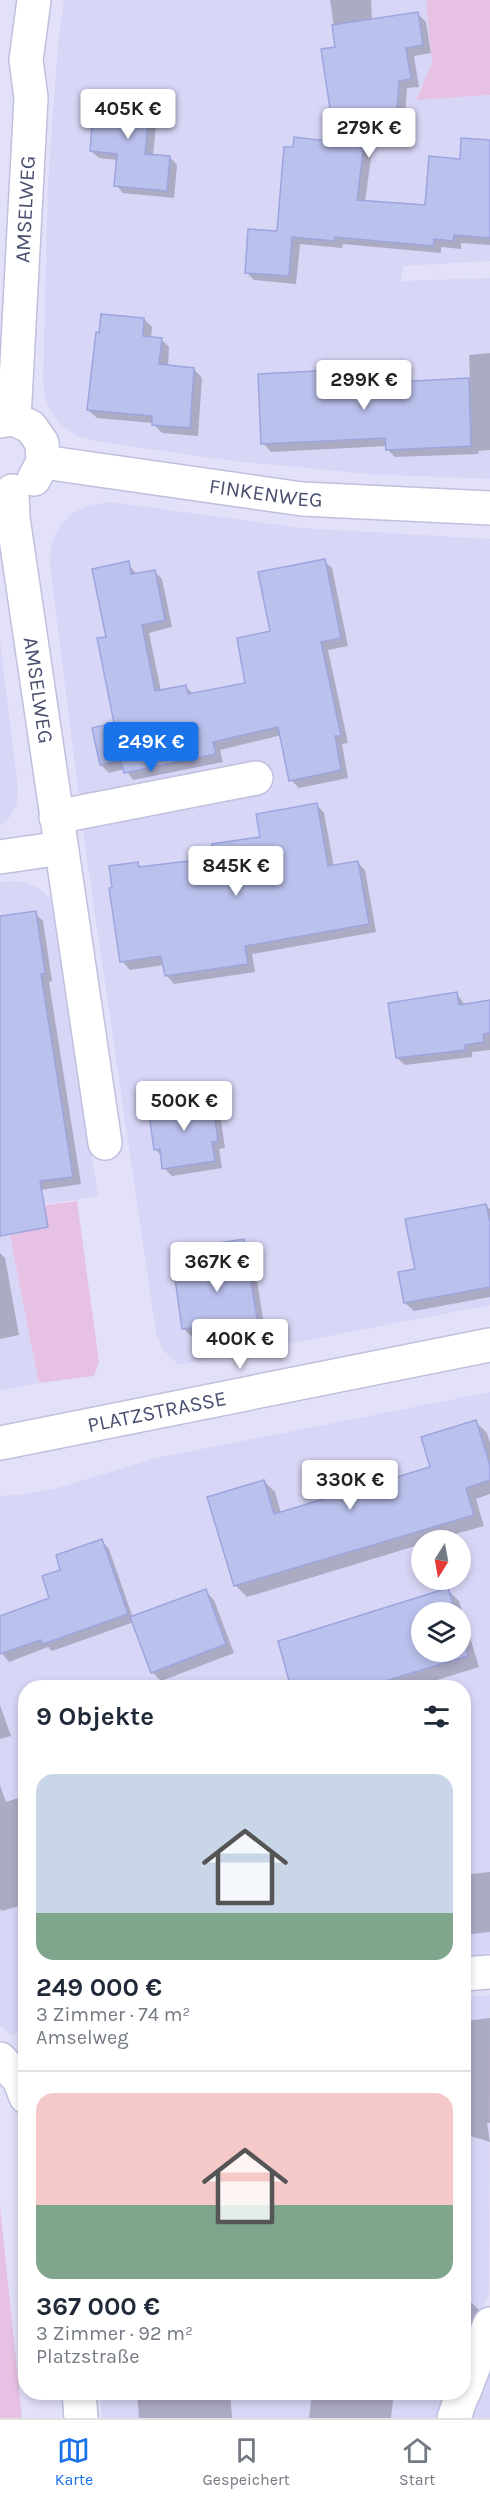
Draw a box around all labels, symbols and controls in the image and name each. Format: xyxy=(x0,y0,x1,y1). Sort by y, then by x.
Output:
pin: 405K € xyxy=(79,89,177,140)
text: 405K € xyxy=(95,97,162,120)
pin: 279K € xyxy=(320,108,418,159)
text: 279K € xyxy=(336,116,402,139)
street label: AMSELWEG xyxy=(10,155,40,264)
pin: 299K € xyxy=(315,360,413,411)
text: 299K € xyxy=(330,368,398,391)
street label: FINKENWEG xyxy=(207,474,323,512)
street label: AMSELWEG xyxy=(19,635,58,745)
pin: 249K € xyxy=(102,722,200,773)
text: 249K € xyxy=(117,730,185,753)
pin: 845K € xyxy=(187,846,285,897)
text: 845K € xyxy=(202,854,270,877)
pin: 500K € xyxy=(135,1081,233,1132)
text: 500K € xyxy=(150,1089,218,1112)
pin: 367K € xyxy=(168,1242,266,1293)
text: 367K € xyxy=(184,1250,250,1273)
pin: 400K € xyxy=(191,1319,289,1370)
text: 400K € xyxy=(206,1327,274,1350)
street label: PLATZSTRASSE xyxy=(85,1386,228,1437)
pin: 330K € xyxy=(301,1460,399,1511)
text: 330K € xyxy=(316,1468,384,1491)
north arrow xyxy=(411,1530,471,1590)
map controls xyxy=(411,1530,471,1662)
button: layers xyxy=(411,1602,471,1662)
icon: filters xyxy=(420,1700,453,1733)
text: 9 Objekte xyxy=(36,1701,154,1732)
icon: home xyxy=(191,1813,299,1921)
text: 249 000 € xyxy=(36,1972,162,2003)
text: 3 Zimmer · 74 m² xyxy=(36,2003,190,2026)
text: Amselweg xyxy=(36,2026,129,2049)
icon: home xyxy=(191,2132,299,2240)
text: 367 000 € xyxy=(36,2291,160,2322)
text: 3 Zimmer · 92 m² xyxy=(36,2322,193,2345)
text: Platzstraße xyxy=(36,2345,140,2368)
tab: Karte xyxy=(55,2434,93,2489)
tab: Gespeichert xyxy=(203,2434,290,2489)
tab: Start xyxy=(399,2434,435,2489)

